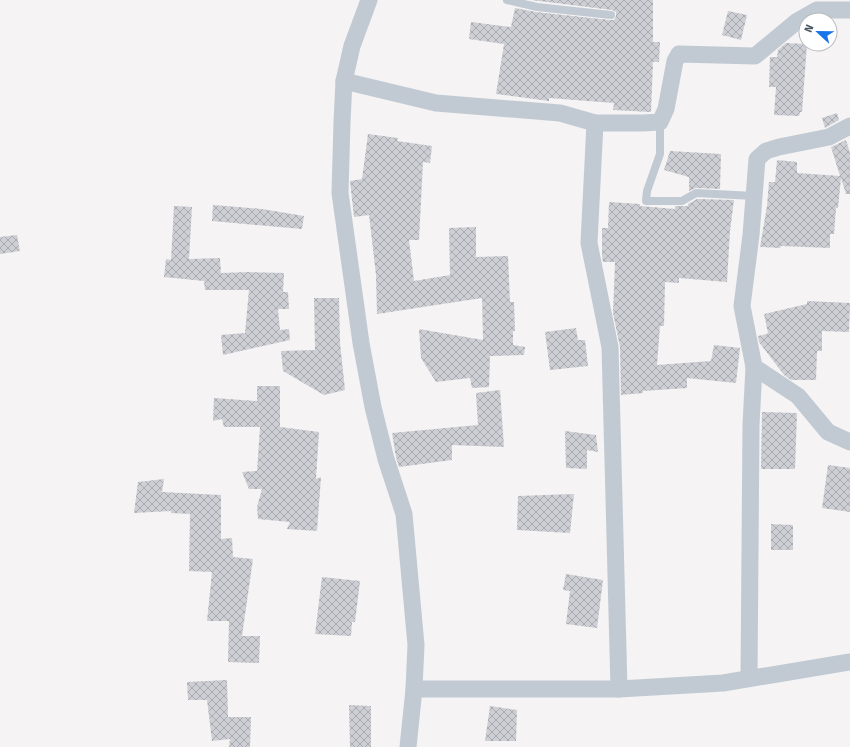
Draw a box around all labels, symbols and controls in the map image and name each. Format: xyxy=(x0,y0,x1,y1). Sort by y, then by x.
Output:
north arrow xyxy=(798,12,838,52)
text: N xyxy=(802,23,817,34)

